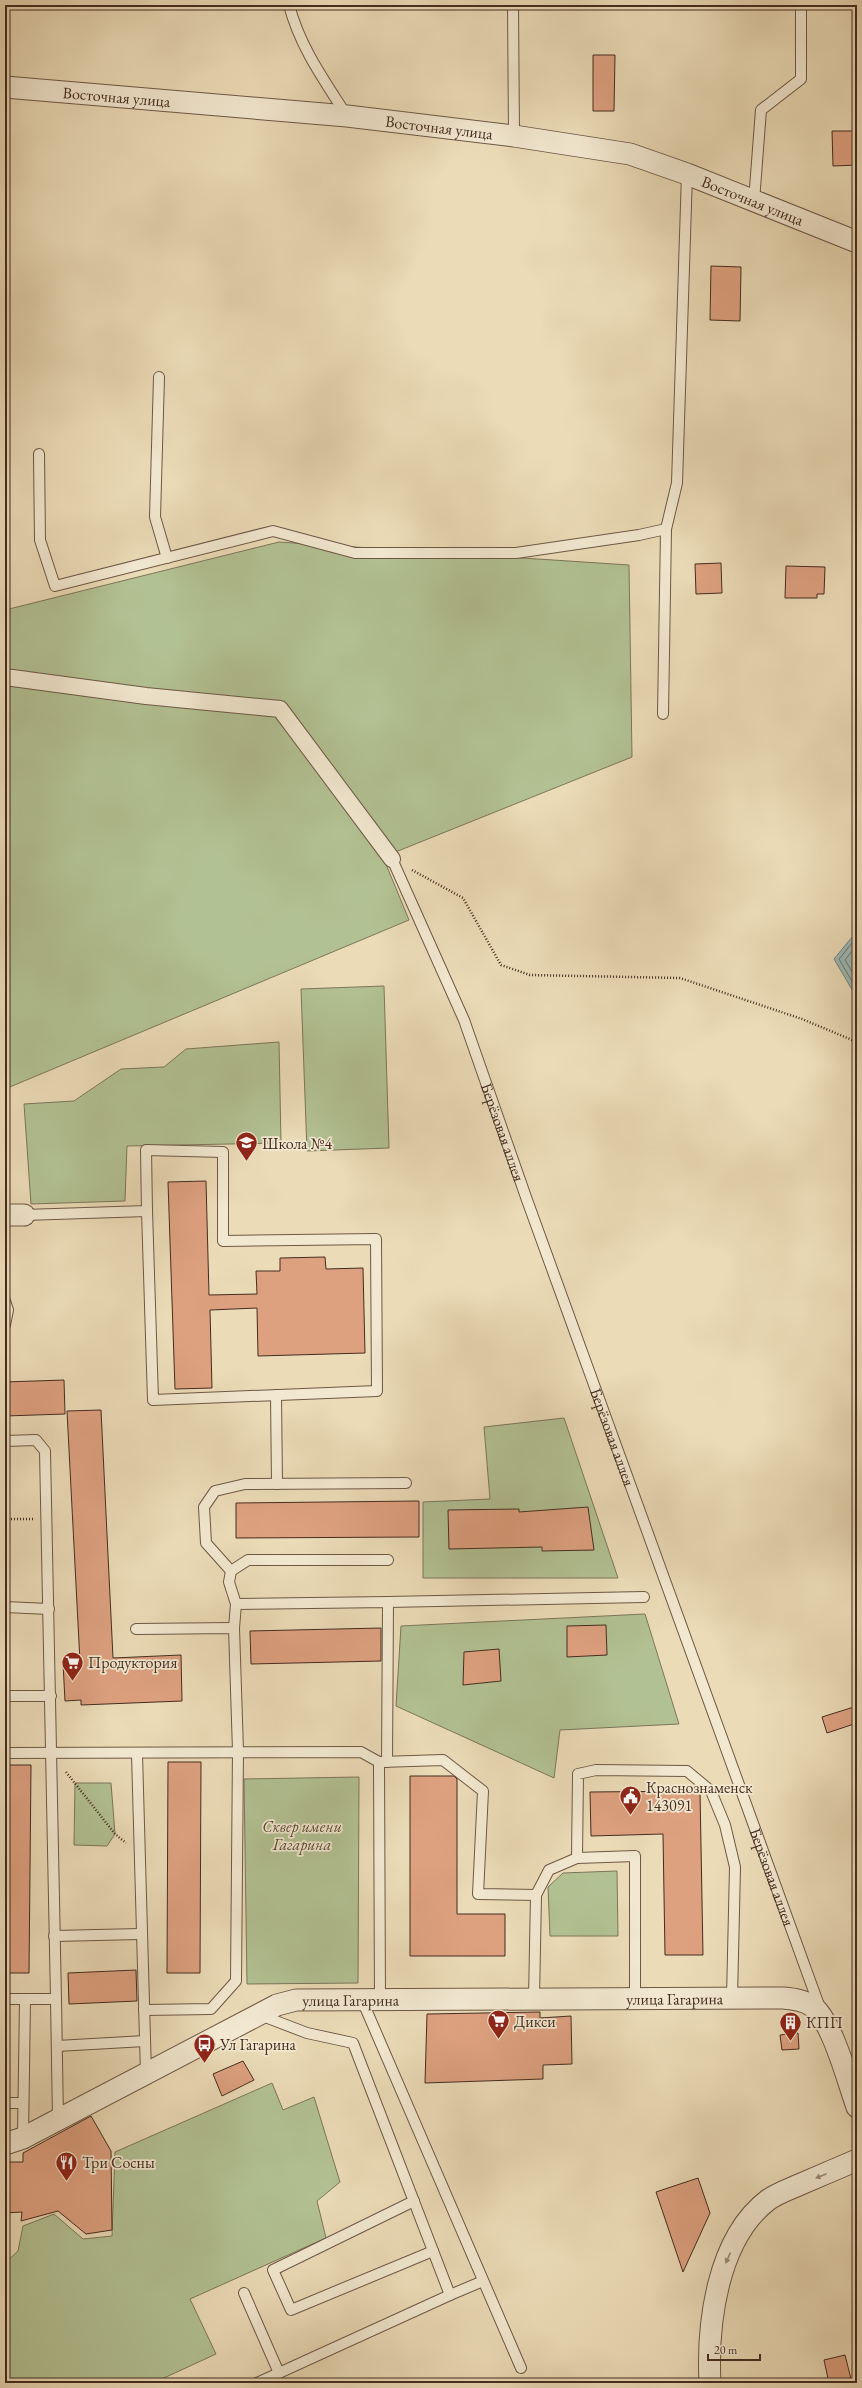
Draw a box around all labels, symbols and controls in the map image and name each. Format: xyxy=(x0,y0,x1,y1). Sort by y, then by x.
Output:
street label: Восточная улица xyxy=(62,81,172,112)
street label: Восточная улица xyxy=(384,110,495,144)
street label: Восточная улица xyxy=(699,170,807,230)
street label: Берёзовая аллея xyxy=(476,1080,530,1184)
school or university icon: Школа №4 xyxy=(233,1130,259,1163)
place label: Школа №4 xyxy=(262,1133,333,1154)
street label: Берёзовая аллея xyxy=(585,1385,640,1489)
supermarket icon: Продуктория xyxy=(59,1649,85,1682)
place label: Продуктория xyxy=(88,1652,177,1673)
place label: Краснознаменск 143091 xyxy=(646,1777,753,1816)
public building icon: Краснознаменск 143091 xyxy=(617,1783,643,1816)
park label: Сквер имени Гагарина xyxy=(262,1816,342,1855)
street label: Берёзовая аллея xyxy=(745,1825,800,1929)
street label: улица Гагарина xyxy=(626,1988,724,2009)
street label: улица Гагарина xyxy=(302,1989,400,2010)
supermarket icon: Дикси xyxy=(486,2008,512,2041)
building icon: КПП xyxy=(777,2009,803,2042)
place label: Дикси xyxy=(514,2011,556,2032)
place label: КПП xyxy=(806,2012,843,2033)
bus stop icon: Ул Гагарина xyxy=(192,2031,218,2064)
place label: Ул Гагарина xyxy=(219,2034,297,2055)
restaurant icon: Три Сосны xyxy=(54,2149,80,2182)
place label: Три Сосны xyxy=(82,2152,155,2173)
one-way arrow xyxy=(815,2173,827,2179)
one-way arrow xyxy=(725,2252,731,2264)
scale bar xyxy=(708,2336,760,2362)
text: 20 m xyxy=(714,2342,738,2358)

